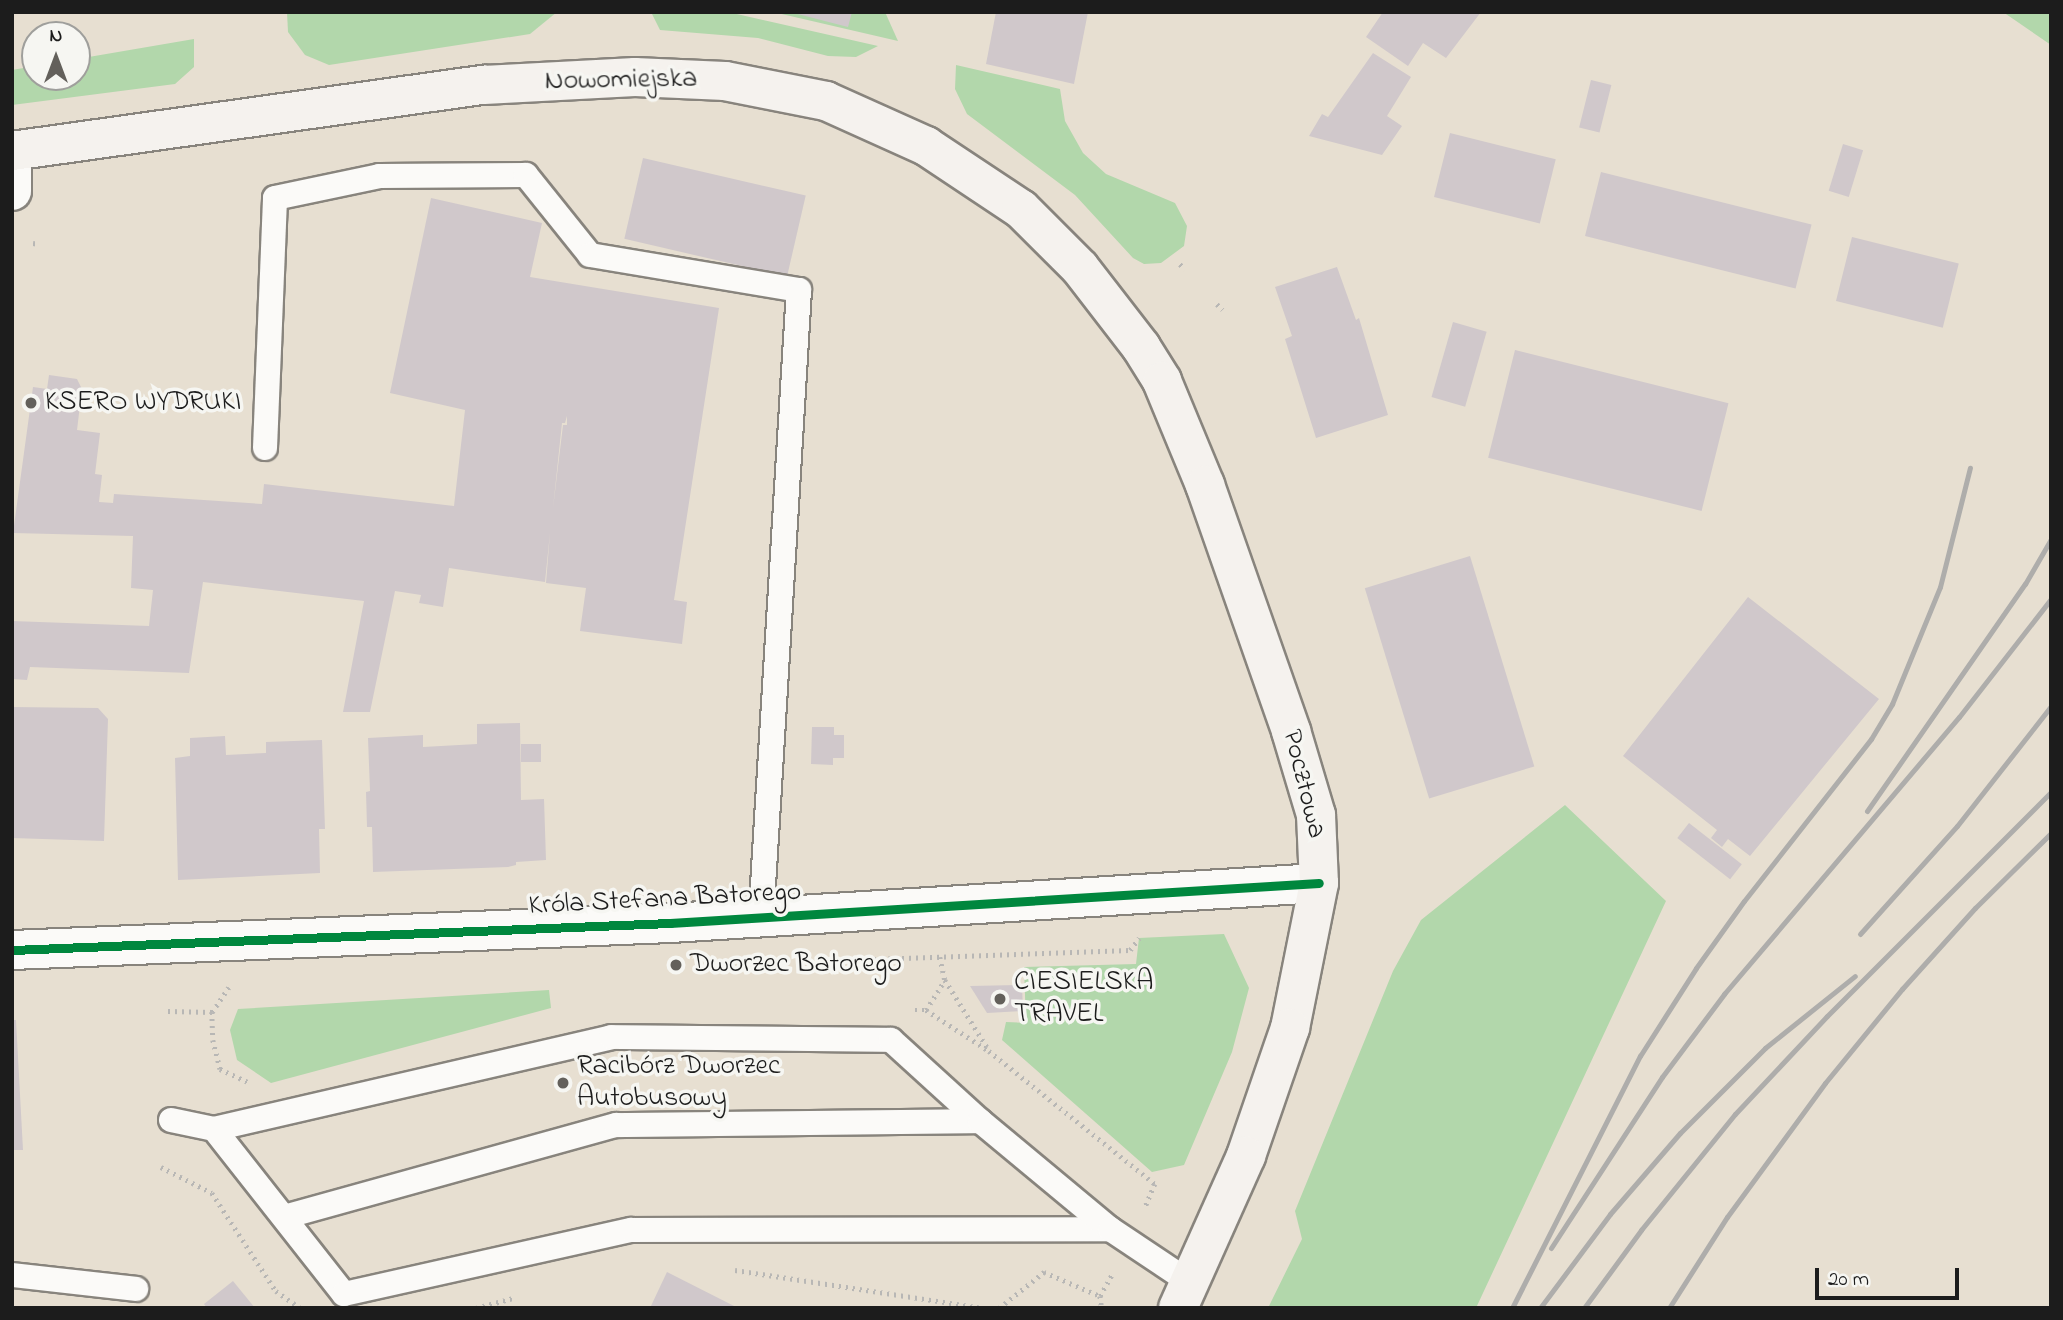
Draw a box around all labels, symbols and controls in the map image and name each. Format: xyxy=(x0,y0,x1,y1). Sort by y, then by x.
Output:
north arrow xyxy=(21,21,91,91)
text: N xyxy=(50,23,62,50)
street label: Nowomiejska xyxy=(544,63,698,99)
place label: KSERO WYDRUKI xyxy=(45,386,241,420)
marker: KSERO WYDRUKI xyxy=(23,395,39,411)
street label: Pocztowa xyxy=(1273,726,1333,842)
street label: Króla Stefana Batorego xyxy=(528,876,802,924)
place label: Dworzec Batorego xyxy=(690,948,902,982)
marker: Dworzec Batorego xyxy=(668,957,684,973)
place label: CIESIELSKA TRAVEL xyxy=(1014,966,1154,1032)
marker: CIESIELSKA TRAVEL xyxy=(992,991,1008,1007)
place label: Racibórz Dworzec Autobusowy xyxy=(577,1050,780,1116)
marker: Racibórz Dworzec Autobusowy xyxy=(555,1075,571,1091)
scale bar xyxy=(1818,1254,1962,1298)
text: 20 m xyxy=(1828,1265,1869,1295)

